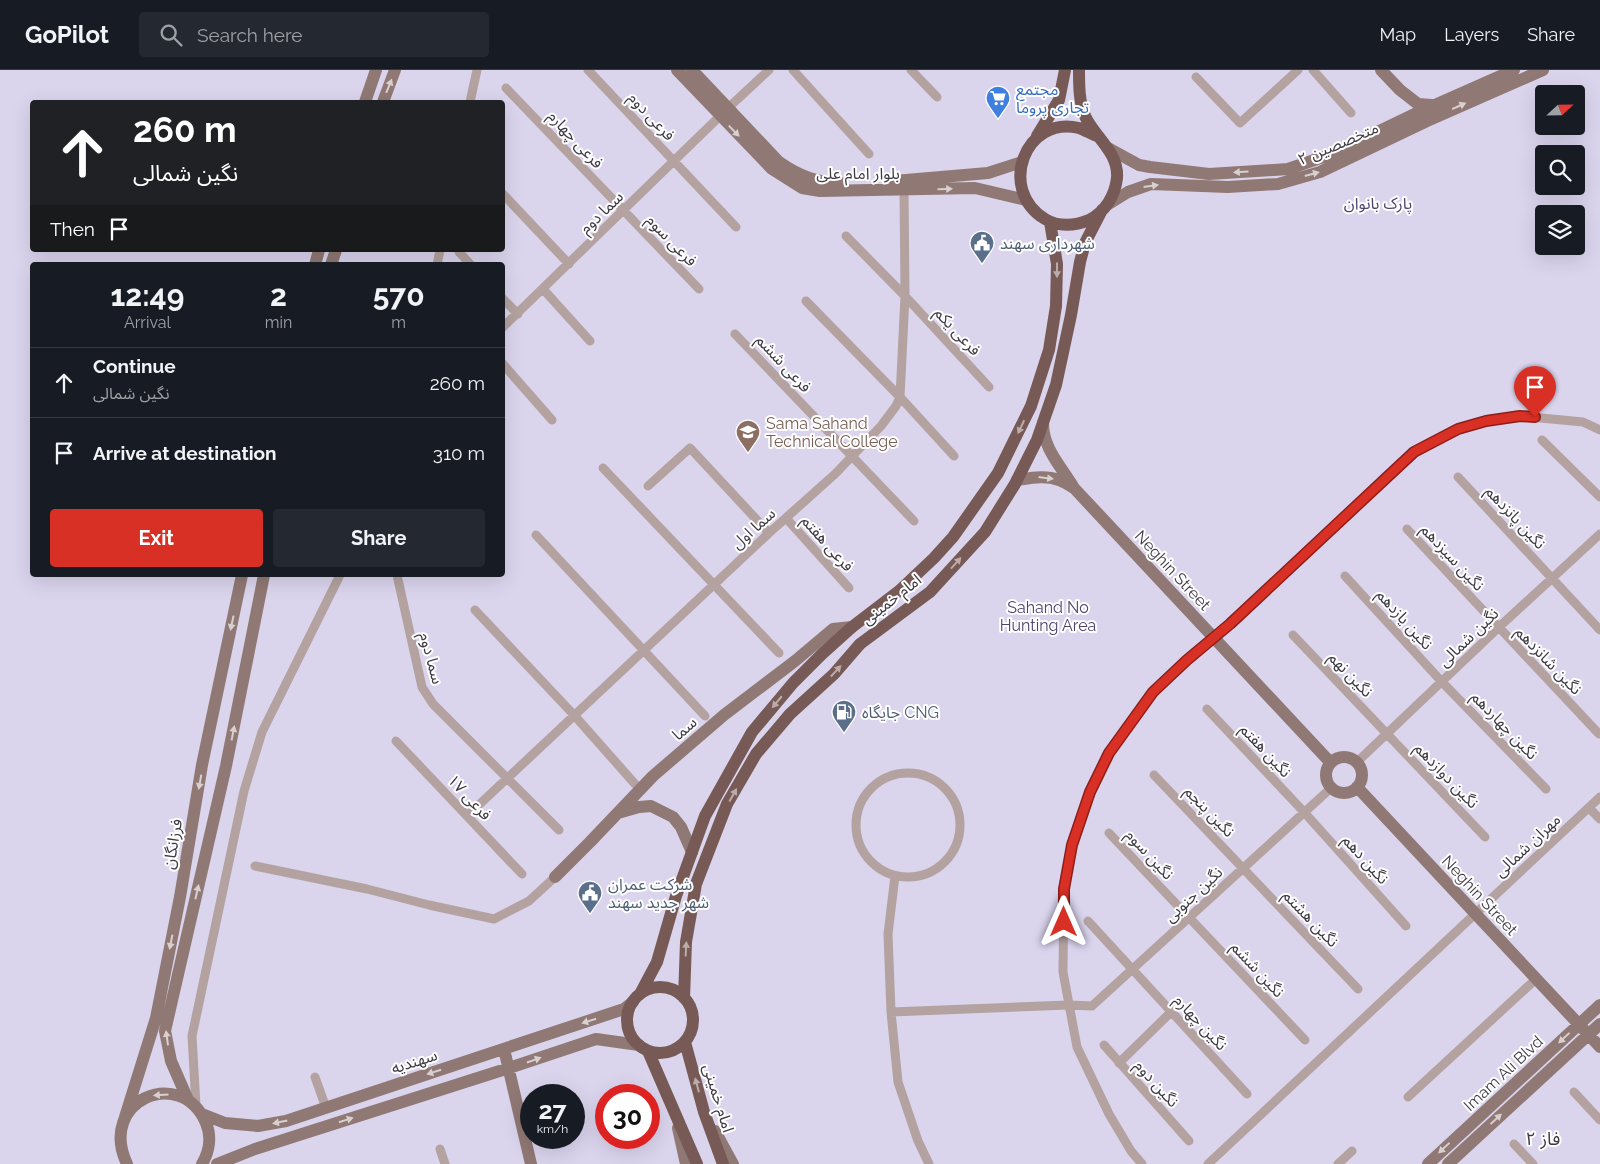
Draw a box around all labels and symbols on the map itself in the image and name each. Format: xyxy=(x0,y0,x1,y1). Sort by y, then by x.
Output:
one-way arrow xyxy=(385,78,393,93)
place label: مجتمع تجاری پروما xyxy=(1016,80,1089,118)
supermarket icon: مجتمع تجاری پروما xyxy=(985,85,1011,119)
north arrow xyxy=(1535,85,1585,135)
street label: فرعی دوم xyxy=(622,88,679,147)
one-way arrow xyxy=(1452,102,1466,110)
street label: فرعی چهارم xyxy=(542,106,607,174)
street label: متخصصین ۲ xyxy=(1295,118,1381,169)
one-way arrow xyxy=(728,125,740,137)
street label: بلوار امام علی xyxy=(816,164,900,186)
one-way arrow xyxy=(1233,168,1249,176)
one-way arrow xyxy=(1305,170,1320,178)
one-way arrow xyxy=(1144,181,1160,189)
one-way arrow xyxy=(937,185,953,193)
street label: سما دوم xyxy=(576,187,629,240)
park label: پارک بانوان xyxy=(1344,194,1412,214)
street label: فرعی سوم xyxy=(640,210,701,272)
public building icon: شهرداری سهند xyxy=(969,230,995,264)
place label: شهرداری سهند xyxy=(1000,234,1095,253)
one-way arrow xyxy=(1053,262,1061,278)
street label: فرعی یکم xyxy=(928,303,985,361)
street label: فرعی ششم xyxy=(750,330,815,398)
pin xyxy=(1514,366,1556,417)
place label: Sama Sahand Technical College xyxy=(766,414,898,451)
school or university icon: Sama Sahand Technical College xyxy=(735,419,761,453)
one-way arrow xyxy=(1017,419,1025,434)
one-way arrow xyxy=(1039,474,1055,482)
street label: نگین پانزدهم xyxy=(1479,482,1550,555)
street label: سما اول xyxy=(727,504,780,554)
street label: فرعی هفتم xyxy=(795,511,858,577)
street label: نگین سیزدهم xyxy=(1415,520,1488,597)
street label: Neghin Street xyxy=(1131,527,1215,615)
one-way arrow xyxy=(950,557,962,569)
street label: امام خمینی xyxy=(858,570,927,631)
street label: نگین یازدهم xyxy=(1370,585,1437,655)
park label: Sahand No Hunting Area xyxy=(1000,598,1096,635)
street label: نگین شمالی xyxy=(1434,604,1502,671)
one-way arrow xyxy=(228,615,236,630)
street label: نگین شانزدهم xyxy=(1509,622,1586,700)
street label: سما دوم xyxy=(413,630,448,687)
street label: نگین نهم xyxy=(1322,648,1377,703)
one-way arrow xyxy=(830,665,842,677)
street label: نگین چهاردهم xyxy=(1465,687,1542,766)
one-way arrow xyxy=(771,696,782,709)
fuel station icon: جایگاه CNG xyxy=(831,699,857,733)
place label: جایگاه CNG xyxy=(862,703,939,722)
street label: سما xyxy=(668,713,701,744)
street label: نگین هفتم xyxy=(1234,720,1295,783)
one-way arrow xyxy=(229,726,237,741)
street label: نگین دوازدهم xyxy=(1408,739,1483,814)
street label: فرعی ۱۷ xyxy=(444,771,495,824)
one-way arrow xyxy=(195,774,203,790)
street label: نگین پنجم xyxy=(1179,782,1239,843)
one-way arrow xyxy=(728,788,737,801)
street label: مهران شمالی xyxy=(1490,810,1564,881)
street label: فرزانگان xyxy=(159,817,186,871)
street label: نگین سوم xyxy=(1119,825,1178,886)
street label: نگین دهم xyxy=(1336,831,1393,890)
street label: Neghin Street xyxy=(1438,852,1522,940)
street label: نگین جنوبی xyxy=(1160,863,1226,926)
place label: شرکت عمران شهر جدید سهند xyxy=(608,875,709,912)
public building icon: شرکت عمران شهر جدید سهند xyxy=(577,880,603,914)
one-way arrow xyxy=(193,884,201,899)
street label: نگین هشتم xyxy=(1277,886,1342,953)
position arrow xyxy=(1037,895,1089,947)
one-way arrow xyxy=(167,934,175,950)
street label: نگین ششم xyxy=(1225,938,1288,1003)
one-way arrow xyxy=(682,941,690,957)
street label: نگین چهارم xyxy=(1168,991,1231,1056)
one-way arrow xyxy=(581,1018,596,1025)
one-way arrow xyxy=(163,1029,171,1045)
street label: Imam Ali Blvd xyxy=(1460,1032,1547,1115)
one-way arrow xyxy=(1558,1032,1570,1044)
street label: سهندیه xyxy=(389,1045,440,1078)
one-way arrow xyxy=(526,1056,541,1063)
street label: نگین دوم xyxy=(1128,1056,1183,1113)
street label: امام خمینی xyxy=(696,1062,738,1136)
one-way arrow xyxy=(426,1068,441,1076)
one-way arrow xyxy=(692,1077,700,1092)
speed limit sign: 30 xyxy=(595,1084,660,1149)
one-way arrow xyxy=(152,1091,168,1099)
one-way arrow xyxy=(1490,1113,1502,1125)
one-way arrow xyxy=(338,1116,353,1124)
one-way arrow xyxy=(272,1118,287,1126)
district label: فاز ۲ xyxy=(1526,1128,1560,1150)
one-way arrow xyxy=(1439,1142,1451,1154)

